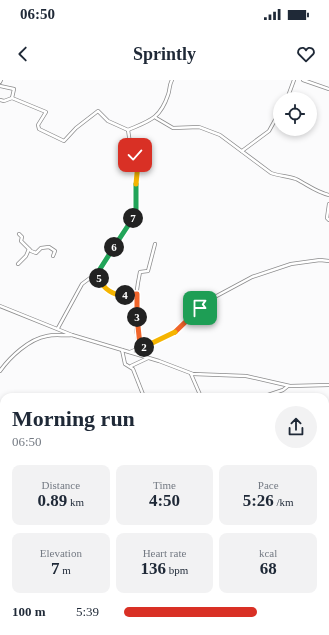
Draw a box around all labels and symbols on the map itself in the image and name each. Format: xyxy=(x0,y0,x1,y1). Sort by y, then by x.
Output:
pin xyxy=(118,138,152,172)
pin: 7 xyxy=(123,208,143,228)
pin: 6 xyxy=(104,237,124,257)
pin: 5 xyxy=(89,268,109,288)
pin: 4 xyxy=(115,285,135,305)
pin xyxy=(183,291,217,325)
pin: 3 xyxy=(127,307,147,327)
pin: 2 xyxy=(134,337,154,357)

